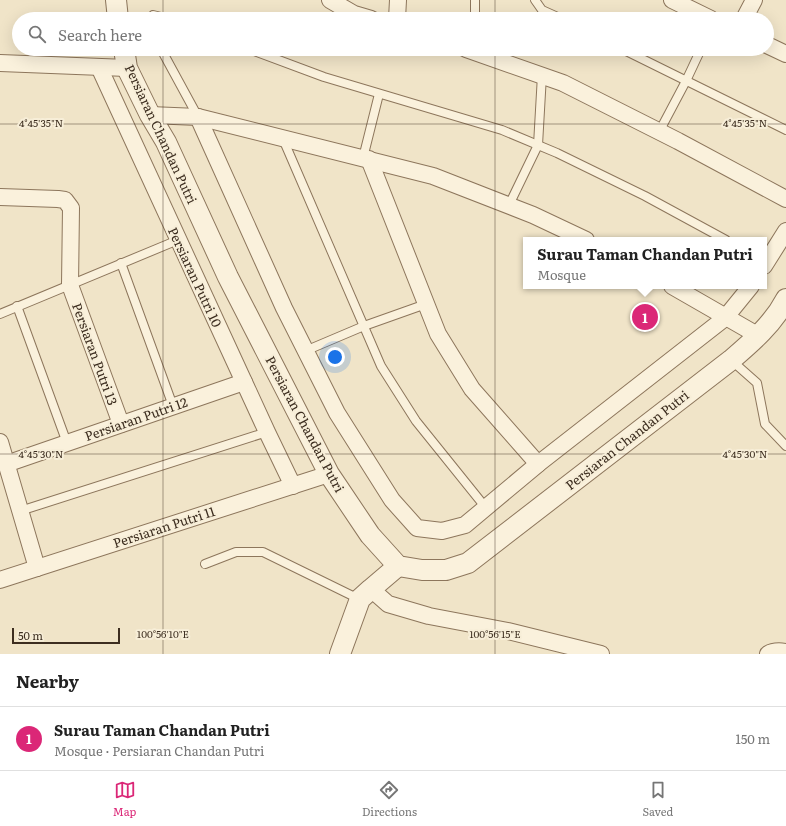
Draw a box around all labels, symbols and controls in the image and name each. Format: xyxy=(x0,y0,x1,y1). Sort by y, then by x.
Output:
search box xyxy=(12,12,774,56)
icon: search xyxy=(26,23,48,45)
text: Search here xyxy=(58,23,142,46)
street label: Persiaran Chandan Putri xyxy=(121,61,202,207)
text: 4°45'35"N xyxy=(19,115,63,130)
text: 4°45'35"N xyxy=(723,115,767,130)
street label: Persiaran Putri 10 xyxy=(164,224,227,330)
popup xyxy=(523,237,767,289)
text: Surau Taman Chandan Putri xyxy=(537,242,753,265)
text: Mosque xyxy=(537,265,586,284)
street label: Persiaran Putri 13 xyxy=(68,300,123,408)
pin: 1 xyxy=(632,302,658,332)
your location xyxy=(325,347,345,367)
street label: Persiaran Chandan Putri xyxy=(261,352,350,496)
street label: Persiaran Chandan Putri xyxy=(561,385,693,494)
street label: Persiaran Putri 12 xyxy=(82,392,190,445)
text: 4°45'30"N xyxy=(19,446,63,461)
text: 4°45'30"N xyxy=(723,446,767,461)
street label: Persiaran Putri 11 xyxy=(110,501,217,552)
scale bar xyxy=(12,626,120,645)
text: 100°56'10"E xyxy=(137,626,189,641)
text: 100°56'15"E xyxy=(469,626,521,641)
text: 50 m xyxy=(18,627,43,643)
text: Nearby xyxy=(16,668,79,693)
text: Surau Taman Chandan Putri xyxy=(54,718,270,741)
text: 1 xyxy=(26,729,32,748)
text: 150 m xyxy=(735,729,770,748)
text: Mosque · Persiaran Chandan Putri xyxy=(54,741,264,760)
tab: Map xyxy=(113,779,136,819)
tab: Directions xyxy=(362,779,417,819)
tab: Saved xyxy=(643,779,673,819)

